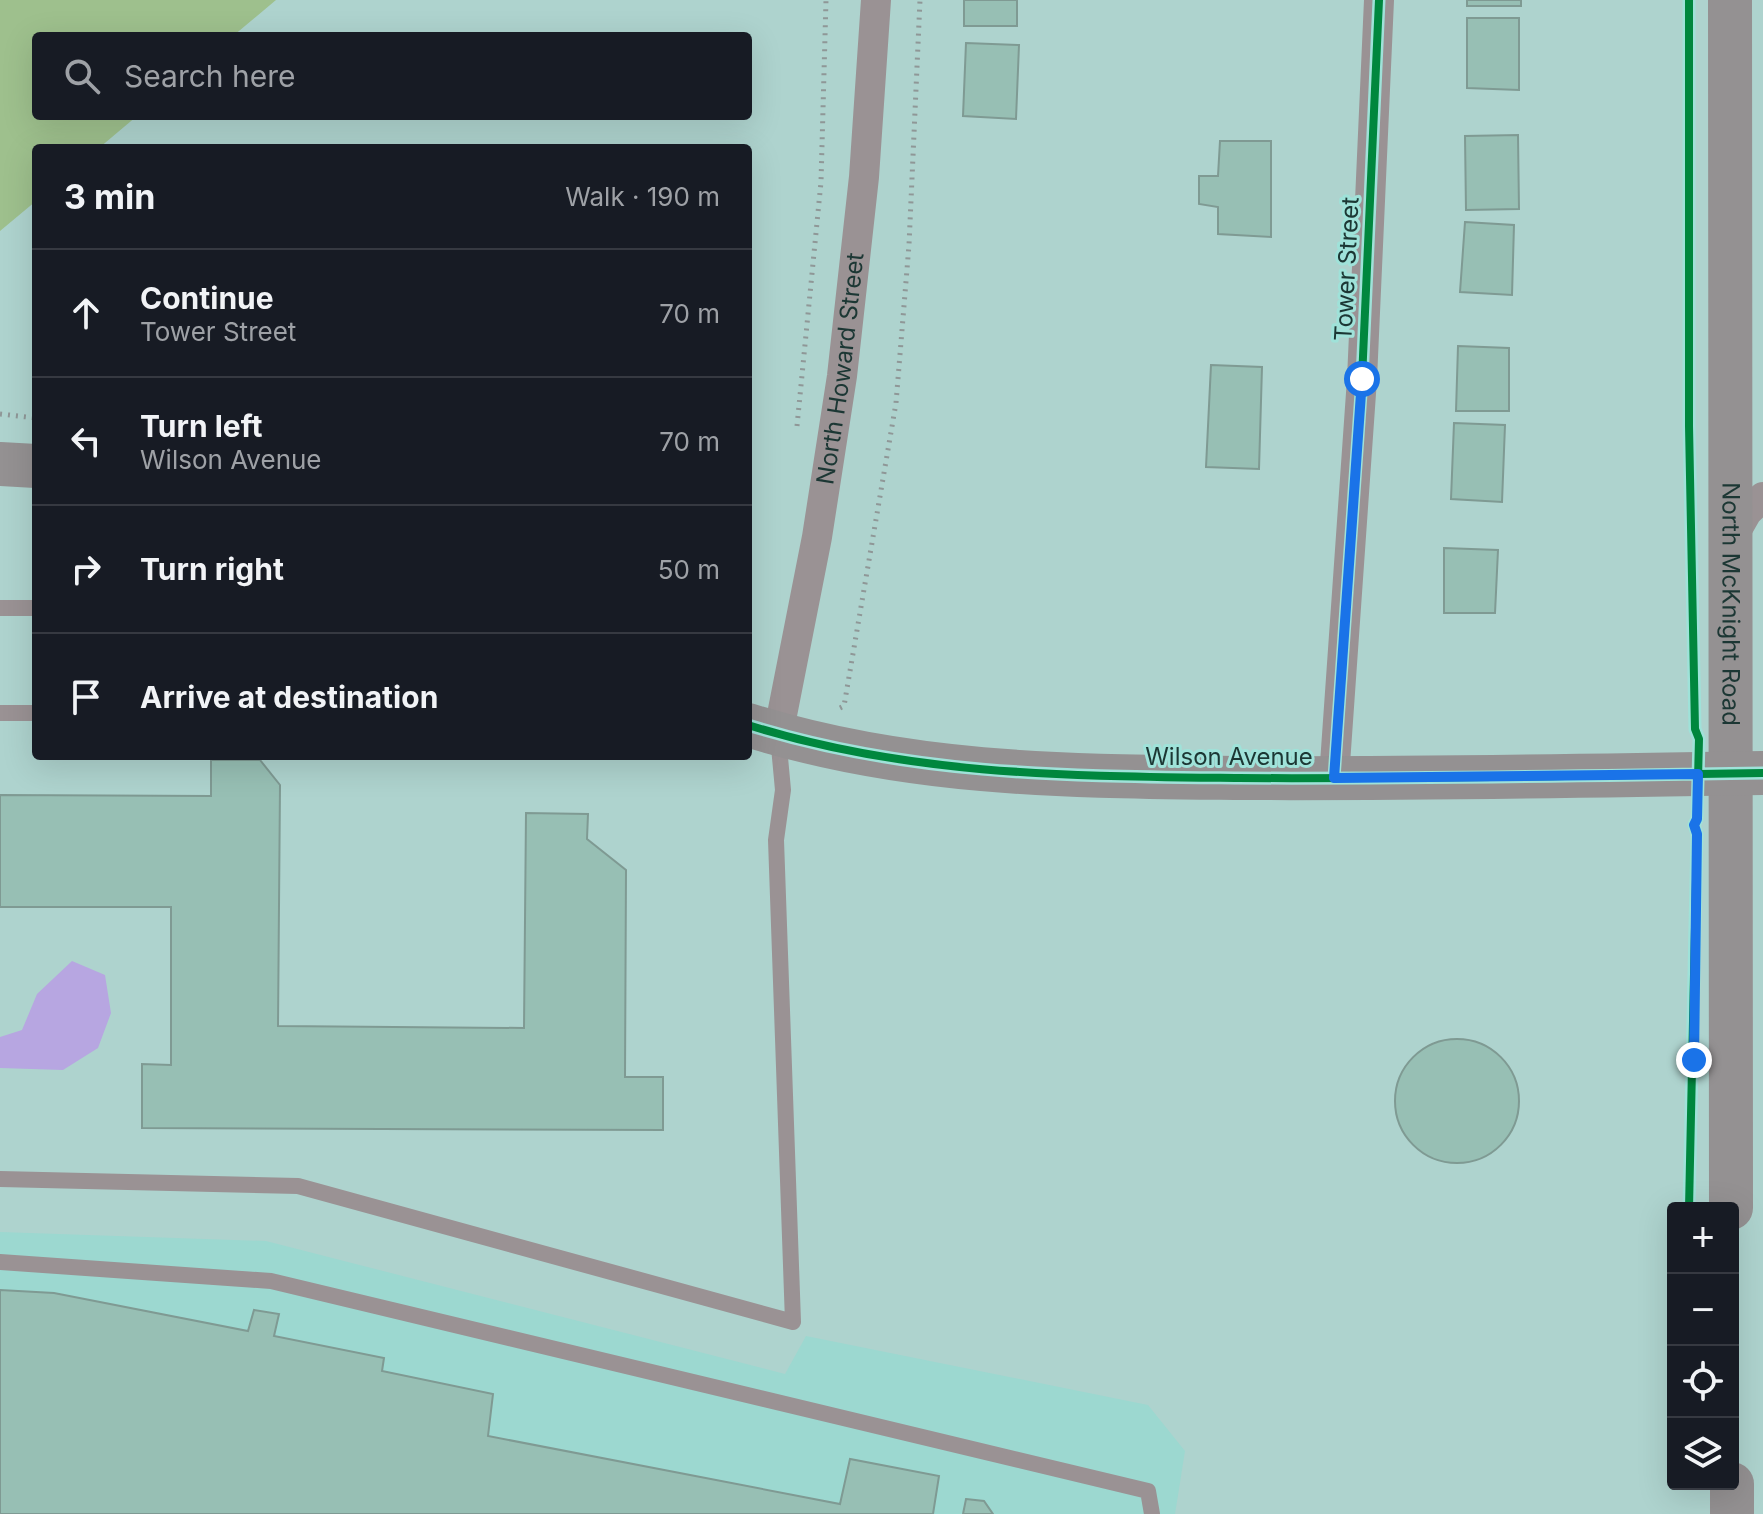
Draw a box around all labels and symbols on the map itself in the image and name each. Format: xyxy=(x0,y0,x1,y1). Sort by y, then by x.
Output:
street label: Tower Street xyxy=(1328,196,1365,342)
street label: North Howard Street xyxy=(810,251,870,486)
route start xyxy=(1344,361,1380,397)
street label: North McKnight Road xyxy=(1716,482,1746,726)
street label: Wilson Avenue xyxy=(1145,742,1313,771)
route end xyxy=(1676,1042,1712,1078)

